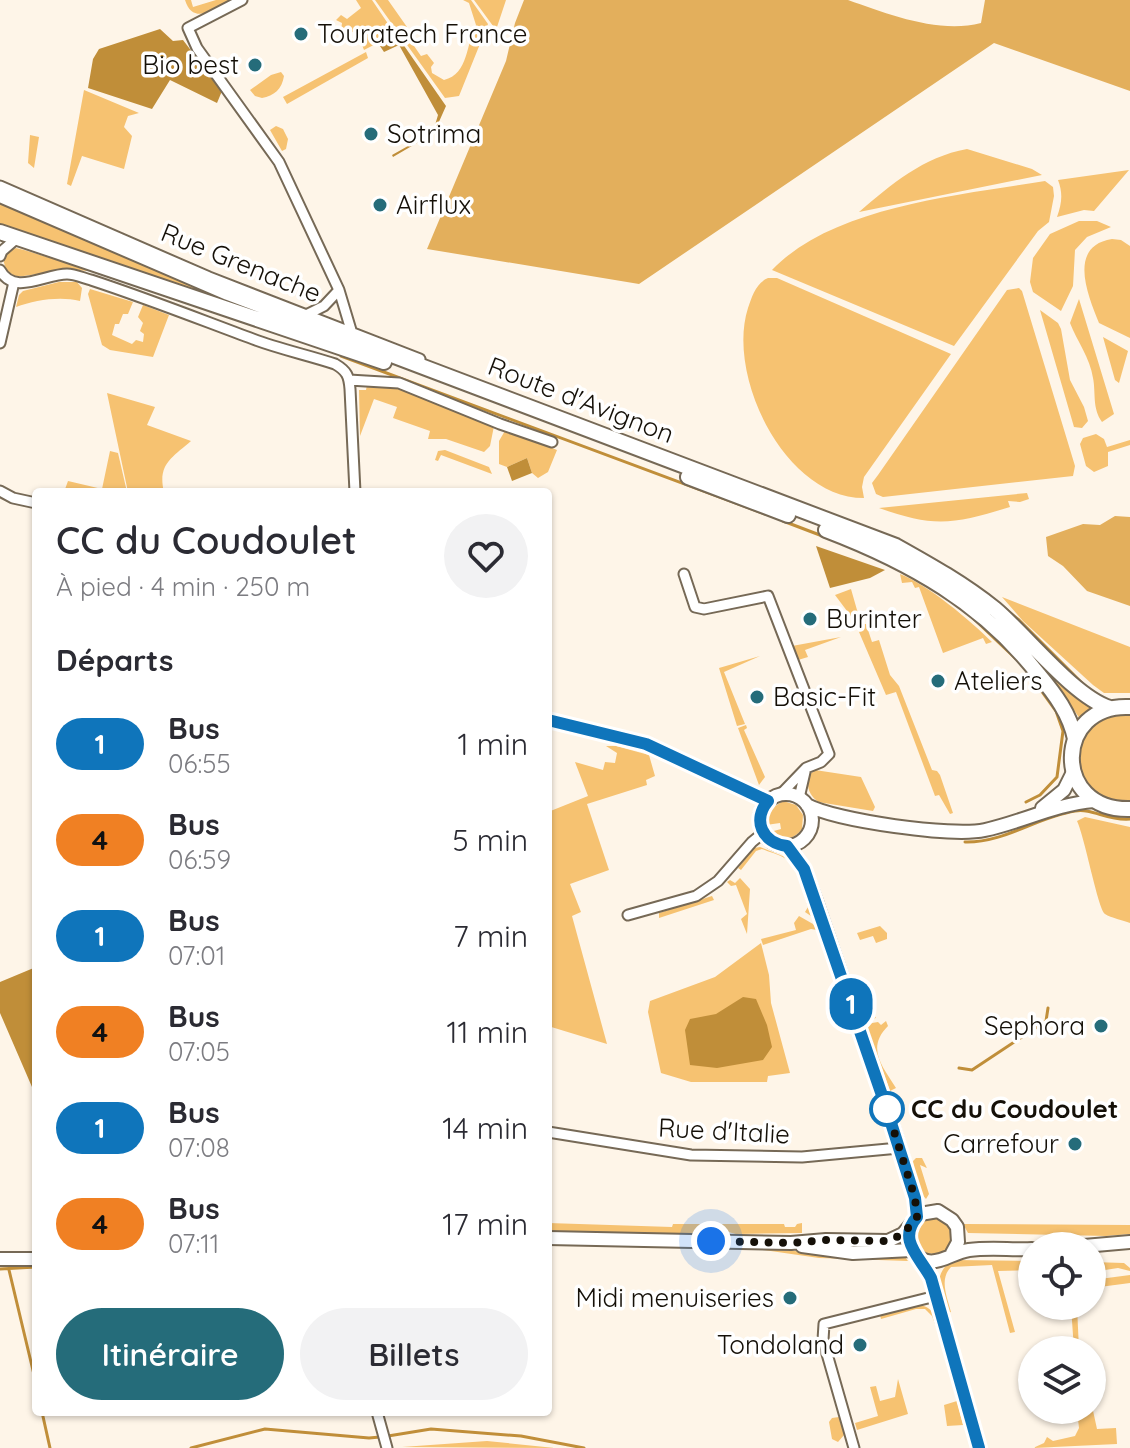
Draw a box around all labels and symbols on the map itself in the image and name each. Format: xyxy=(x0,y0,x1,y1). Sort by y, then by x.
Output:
place label: Touratech France xyxy=(317,17,527,50)
marker: Touratech France xyxy=(292,25,310,43)
place label: Bio best xyxy=(142,48,239,81)
marker: Bio best xyxy=(246,56,264,74)
place label: Sotrima xyxy=(387,117,481,150)
marker: Sotrima xyxy=(362,125,380,143)
place label: Airflux xyxy=(396,188,471,221)
marker: Airflux xyxy=(371,196,389,214)
street label: Rue Grenache xyxy=(156,215,326,310)
street label: Route d'Avignon xyxy=(484,349,679,450)
place label: Burinter xyxy=(826,602,922,635)
marker: Burinter xyxy=(801,610,819,628)
place label: Ateliers xyxy=(954,664,1043,697)
marker: Ateliers xyxy=(929,672,947,690)
place label: Basic-Fit xyxy=(773,680,876,713)
marker: Basic-Fit xyxy=(748,688,766,706)
line badge: 1 xyxy=(825,978,877,1030)
place label: Sephora xyxy=(984,1009,1085,1042)
marker: Sephora xyxy=(1092,1017,1110,1035)
marker: CC du Coudoulet xyxy=(870,1092,904,1126)
place label: CC du Coudoulet xyxy=(911,1092,1119,1125)
street label: Rue d'Italie xyxy=(657,1111,791,1150)
place label: Carrefour xyxy=(943,1127,1059,1160)
marker: Carrefour xyxy=(1066,1135,1084,1153)
your location xyxy=(691,1221,731,1261)
place label: Midi menuiseries xyxy=(575,1281,774,1314)
marker: Midi menuiseries xyxy=(781,1289,799,1307)
place label: Tondoland xyxy=(717,1328,844,1361)
marker: Tondoland xyxy=(851,1336,869,1354)

